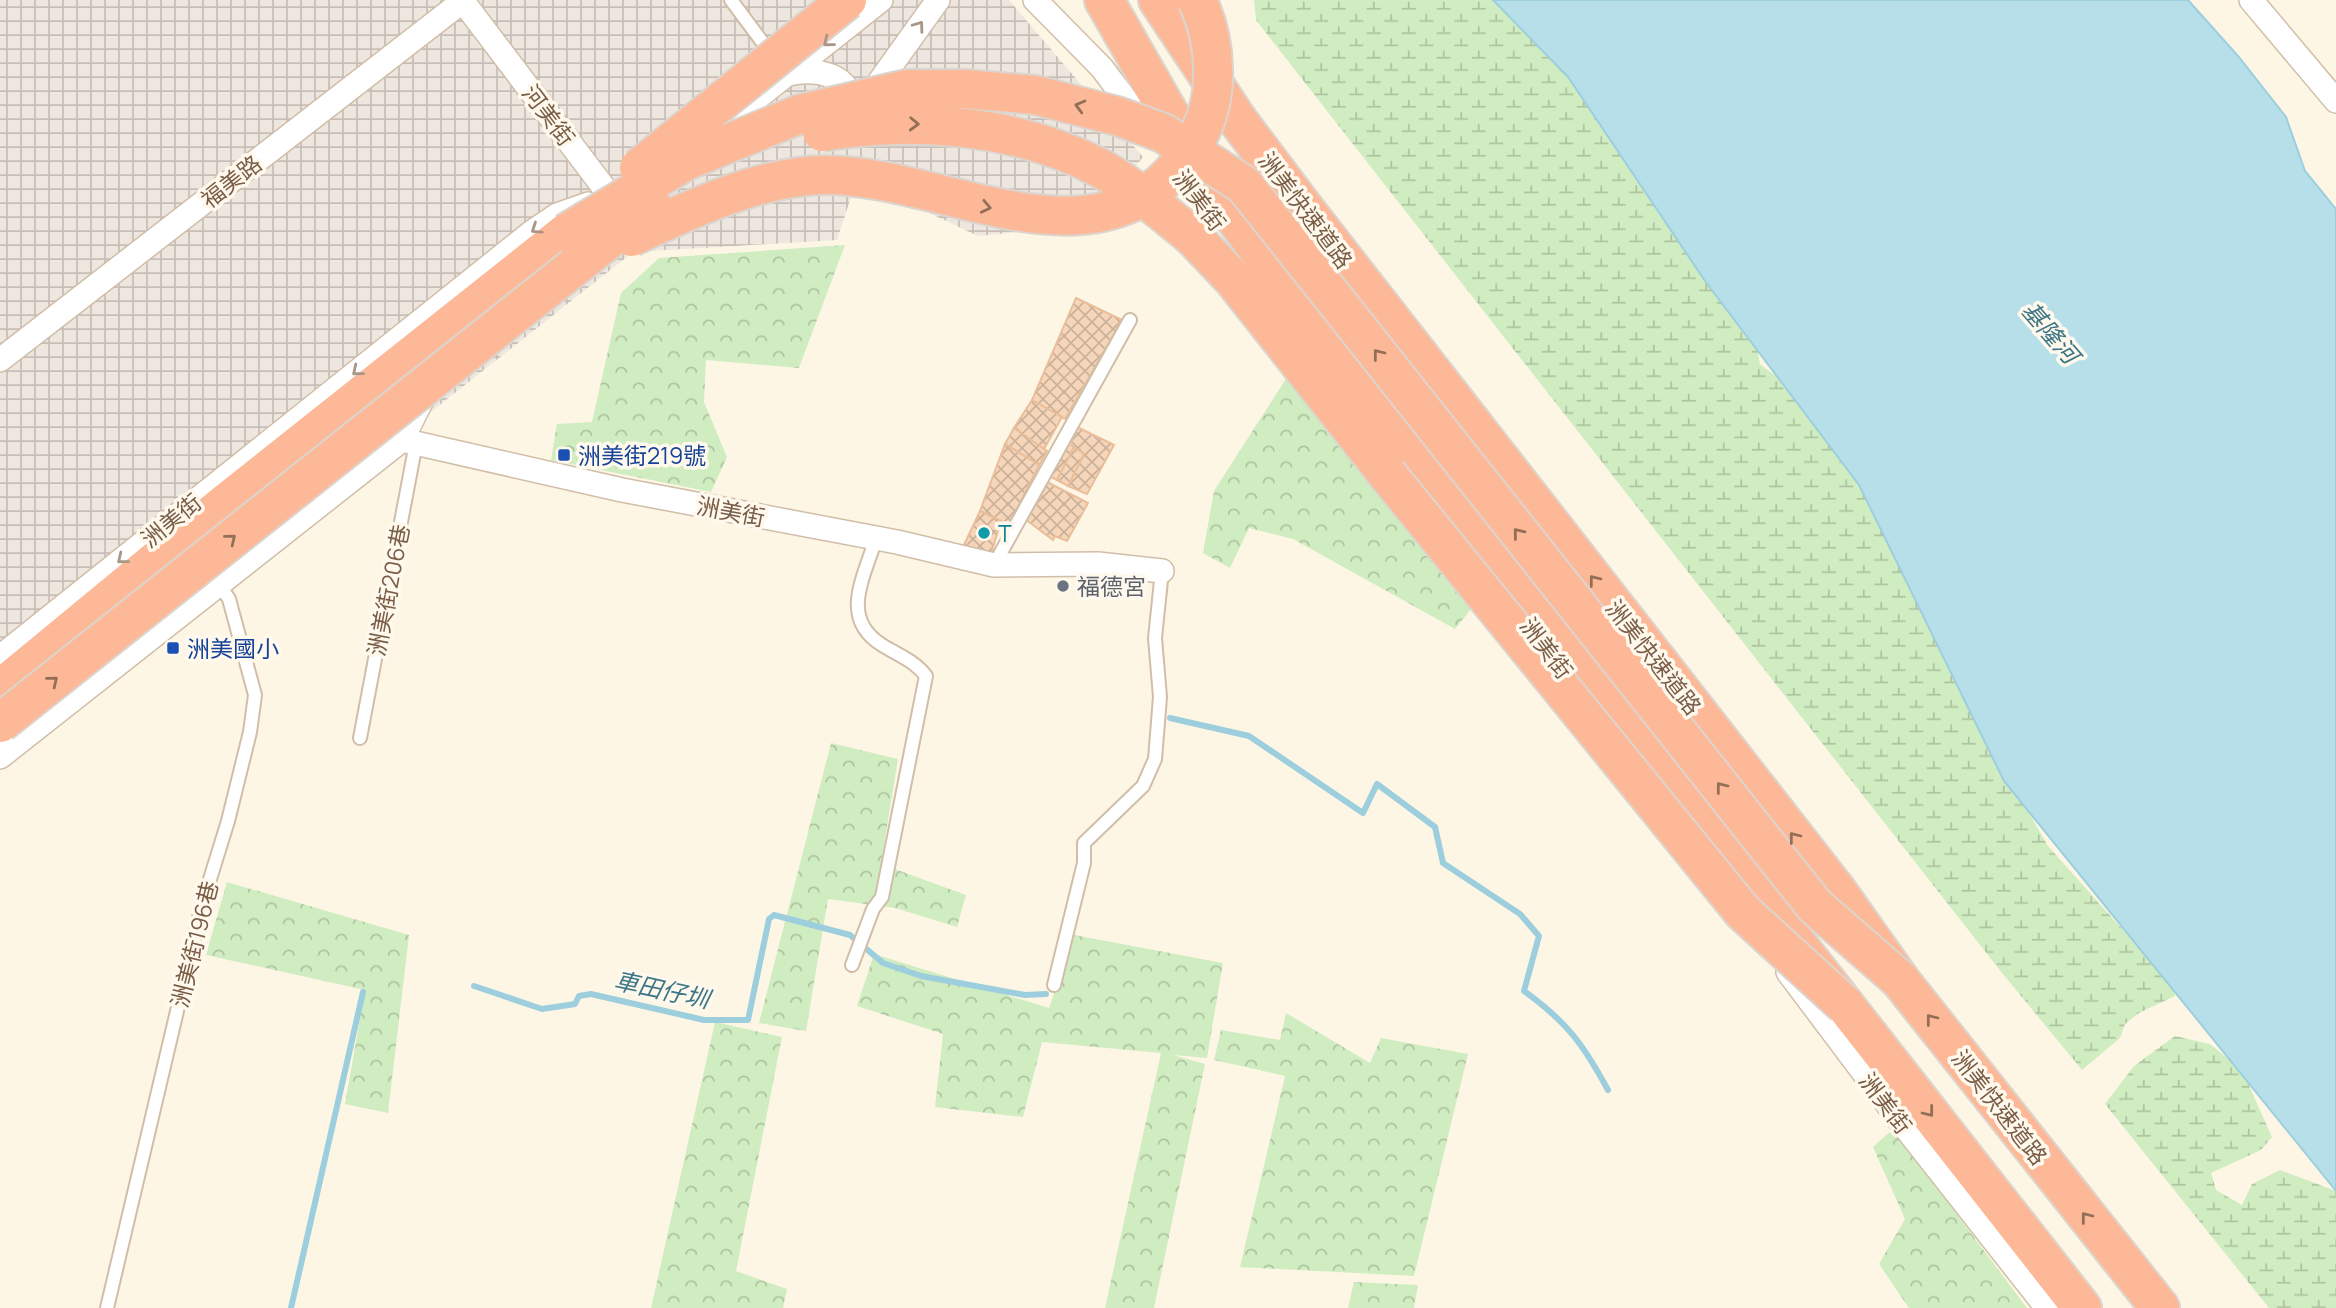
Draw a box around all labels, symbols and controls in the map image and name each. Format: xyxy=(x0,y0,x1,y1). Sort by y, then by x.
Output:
one-way arrow xyxy=(911,21,923,34)
one-way arrow xyxy=(823,34,835,47)
street label: 河美街 xyxy=(515,78,583,152)
one-way arrow xyxy=(1074,100,1086,114)
one-way arrow xyxy=(909,116,920,131)
street label: 洲美快速道路 xyxy=(1252,145,1360,275)
street label: 福美路 xyxy=(194,147,268,215)
street label: 洲美街 xyxy=(1166,163,1234,237)
one-way arrow xyxy=(980,198,992,213)
one-way arrow xyxy=(531,221,544,234)
water label: 基隆河 xyxy=(2015,294,2090,373)
one-way arrow xyxy=(1374,349,1387,361)
one-way arrow xyxy=(353,362,365,375)
place label: 洲美街219號 xyxy=(578,439,706,471)
marker: 洲美街219號 xyxy=(556,447,572,463)
street label: 洲美街 xyxy=(134,486,208,554)
street label: 洲美街 xyxy=(694,489,768,533)
place label: T xyxy=(998,517,1012,549)
street label: 洲美街206巷 xyxy=(360,521,416,659)
marker: T xyxy=(976,525,992,541)
one-way arrow xyxy=(1514,528,1526,541)
one-way arrow xyxy=(223,534,236,547)
one-way arrow xyxy=(118,550,130,563)
place label: 福德宮 xyxy=(1077,570,1146,602)
one-way arrow xyxy=(1590,575,1602,588)
marker: 福德宮 xyxy=(1055,578,1071,594)
street label: 洲美快速道路 xyxy=(1599,593,1709,721)
street label: 洲美街 xyxy=(1513,611,1581,685)
place label: 洲美國小 xyxy=(187,632,279,664)
marker: 洲美國小 xyxy=(165,640,181,656)
one-way arrow xyxy=(46,676,58,689)
one-way arrow xyxy=(1717,783,1730,795)
one-way arrow xyxy=(1790,832,1803,844)
street label: 洲美街196巷 xyxy=(163,877,225,1011)
water label: 車田仔圳 xyxy=(612,963,715,1016)
one-way arrow xyxy=(1926,1014,1939,1026)
street label: 洲美快速道路 xyxy=(1945,1043,2055,1171)
street label: 洲美街 xyxy=(1852,1066,1920,1140)
one-way arrow xyxy=(1920,1104,1933,1117)
one-way arrow xyxy=(2082,1212,2095,1224)

